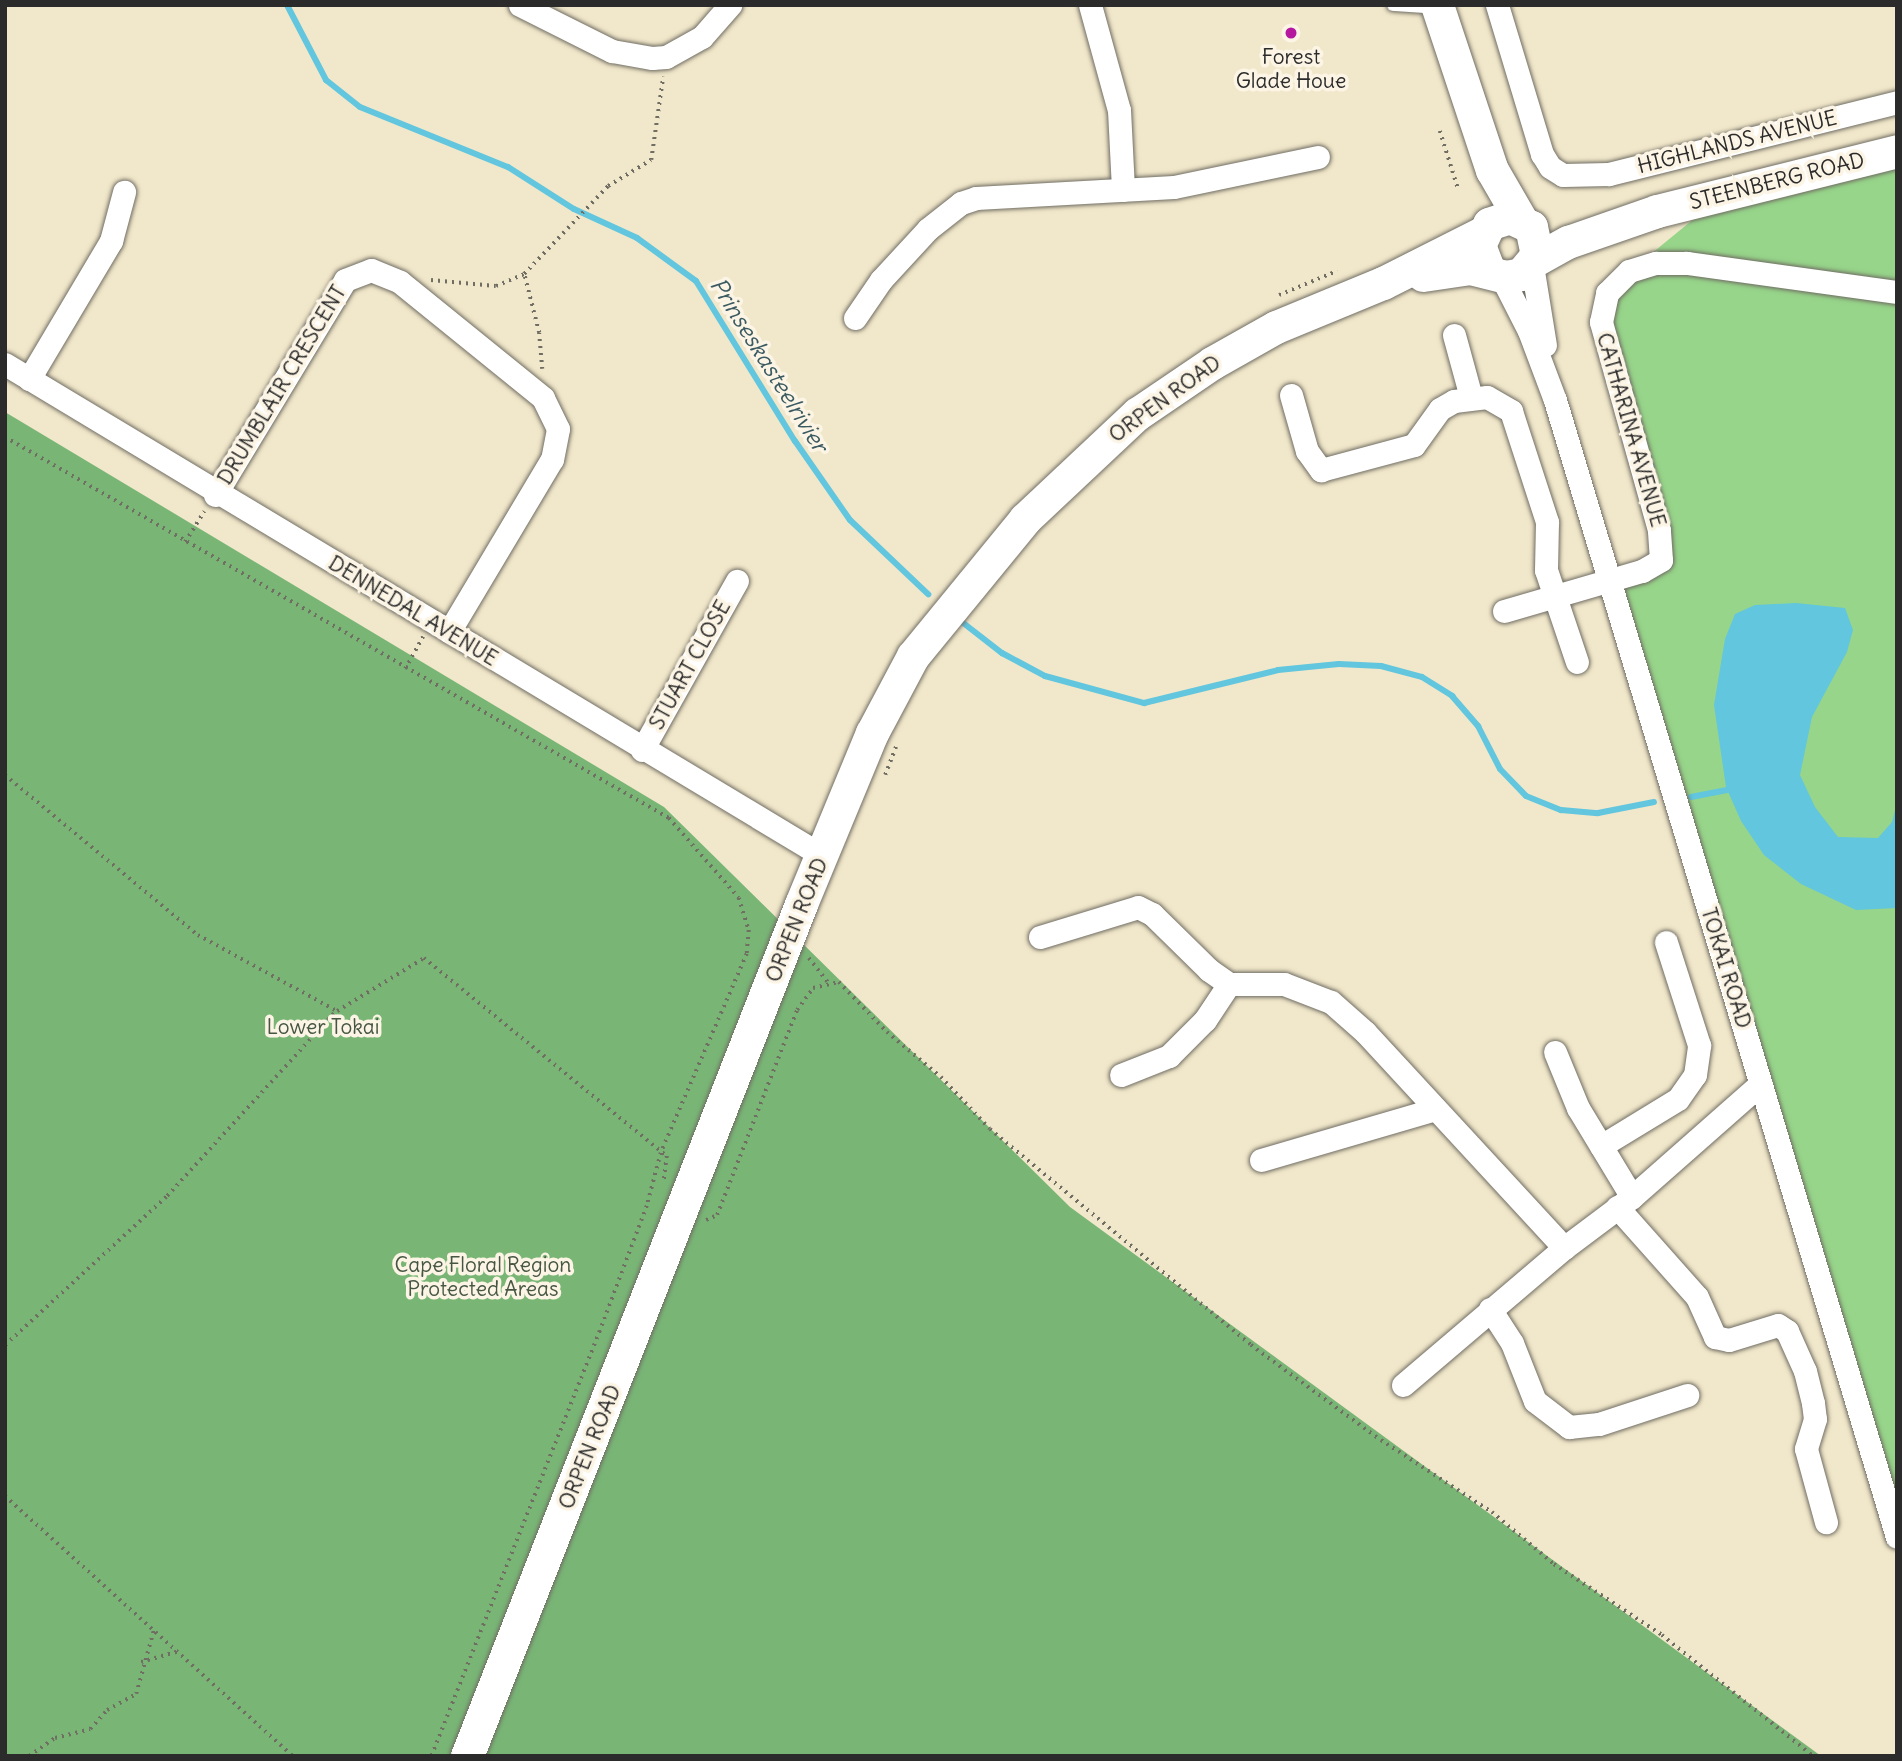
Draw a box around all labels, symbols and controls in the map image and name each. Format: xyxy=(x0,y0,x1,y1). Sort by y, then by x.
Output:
marker: Forest Glade Houe xyxy=(1283,25,1299,41)
place label: Forest Glade Houe xyxy=(1236,44,1346,94)
street label: HIGHLANDS AVENUE xyxy=(1635,105,1839,179)
street label: STEENBERG ROAD xyxy=(1687,147,1867,215)
water label: Prinseskasteelrivier xyxy=(704,273,834,457)
street label: DRUMBLAIR CRESCENT xyxy=(212,281,352,489)
street label: CATHARINA AVENUE xyxy=(1591,330,1671,530)
street label: ORPEN ROAD xyxy=(1104,350,1226,448)
street label: DENNEDAL AVENUE xyxy=(324,551,502,671)
street label: STUART CLOSE xyxy=(644,596,736,734)
street label: ORPEN ROAD xyxy=(761,854,833,986)
street label: TOKAI ROAD xyxy=(1696,904,1756,1032)
park label: Lower Tokai xyxy=(266,1014,380,1040)
park label: Cape Floral Region Protected Areas xyxy=(395,1252,571,1302)
street label: ORPEN ROAD xyxy=(554,1381,626,1513)

